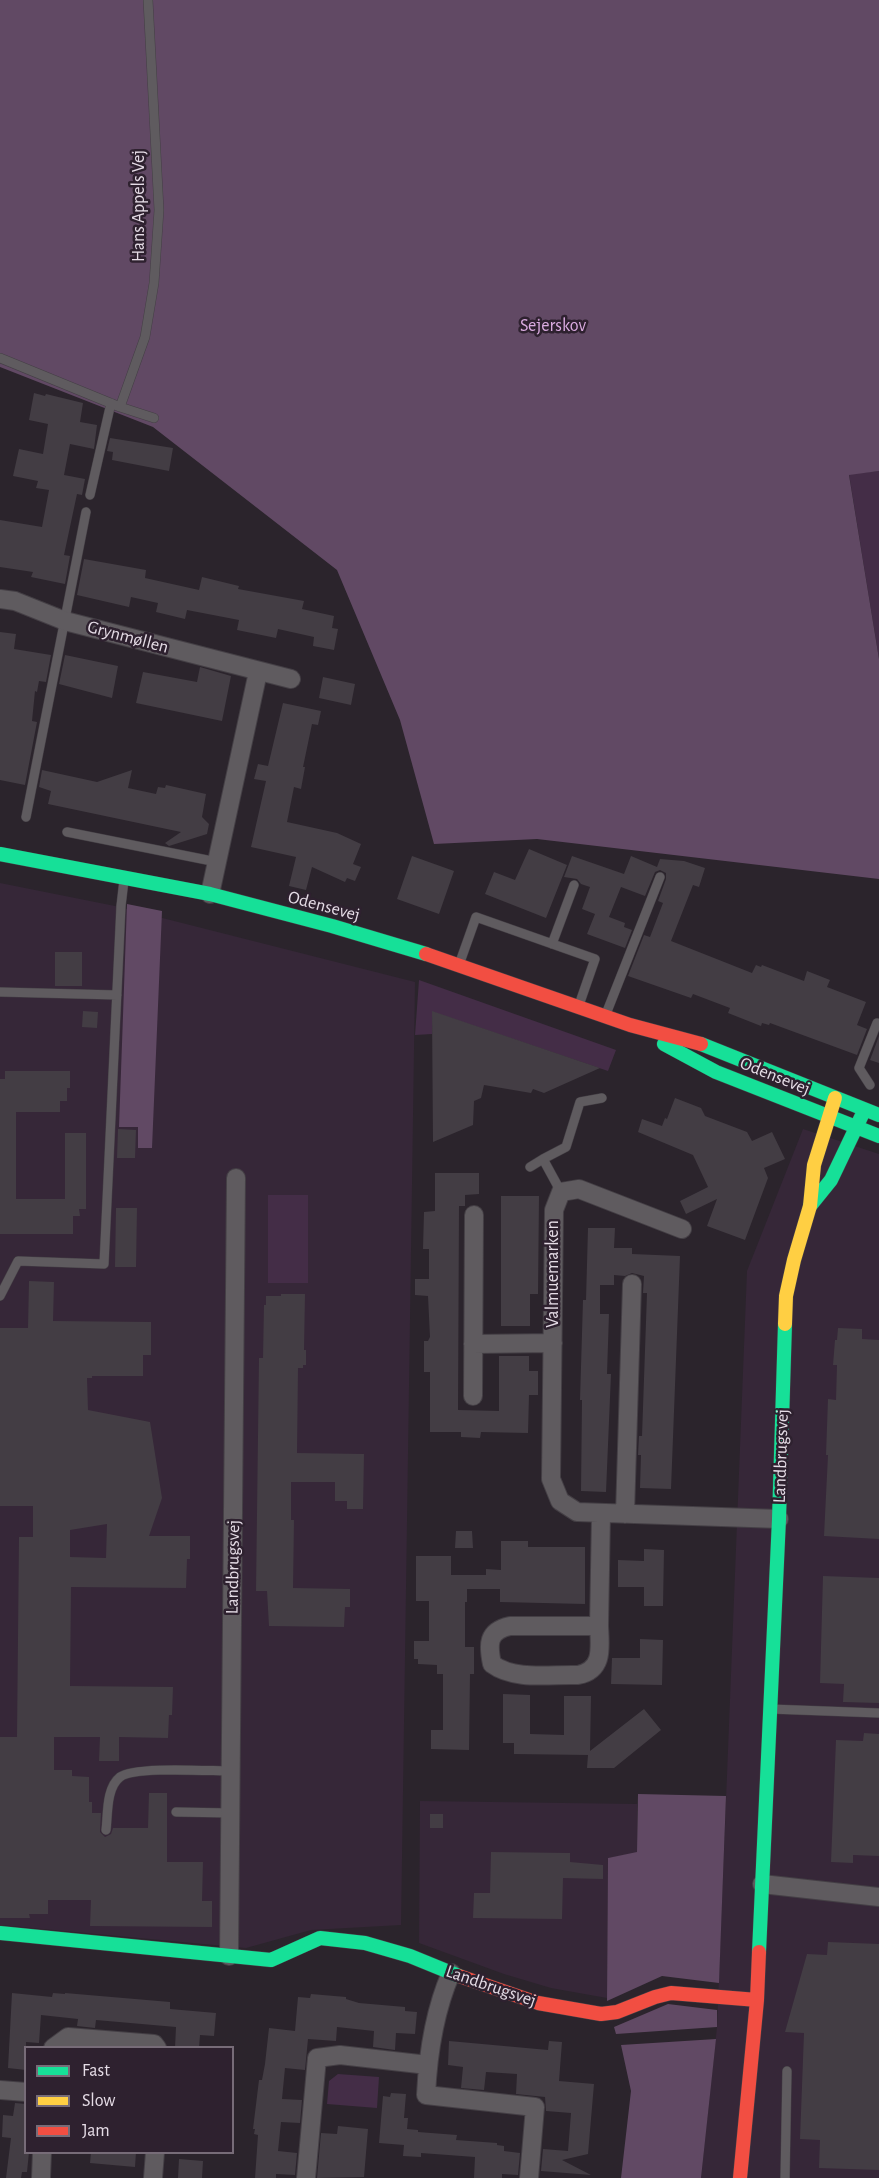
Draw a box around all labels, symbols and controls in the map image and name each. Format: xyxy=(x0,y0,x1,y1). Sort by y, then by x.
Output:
street label: Hans Appels Vej xyxy=(128,150,150,262)
park label: Sejerskov xyxy=(520,315,586,337)
street label: Grynmøllen xyxy=(85,616,171,658)
street label: Odensevej xyxy=(286,886,362,926)
street label: Odensevej xyxy=(737,1052,813,1100)
street label: Valmuemarken xyxy=(542,1220,564,1328)
street label: Landbrugsvej xyxy=(769,1409,793,1503)
street label: Landbrugsvej xyxy=(221,1520,245,1614)
street label: Landbrugsvej xyxy=(443,1960,539,2012)
legend xyxy=(24,2046,234,2154)
text: Fast xyxy=(82,2062,110,2080)
text: Slow xyxy=(82,2092,115,2110)
text: Jam xyxy=(82,2122,110,2140)

